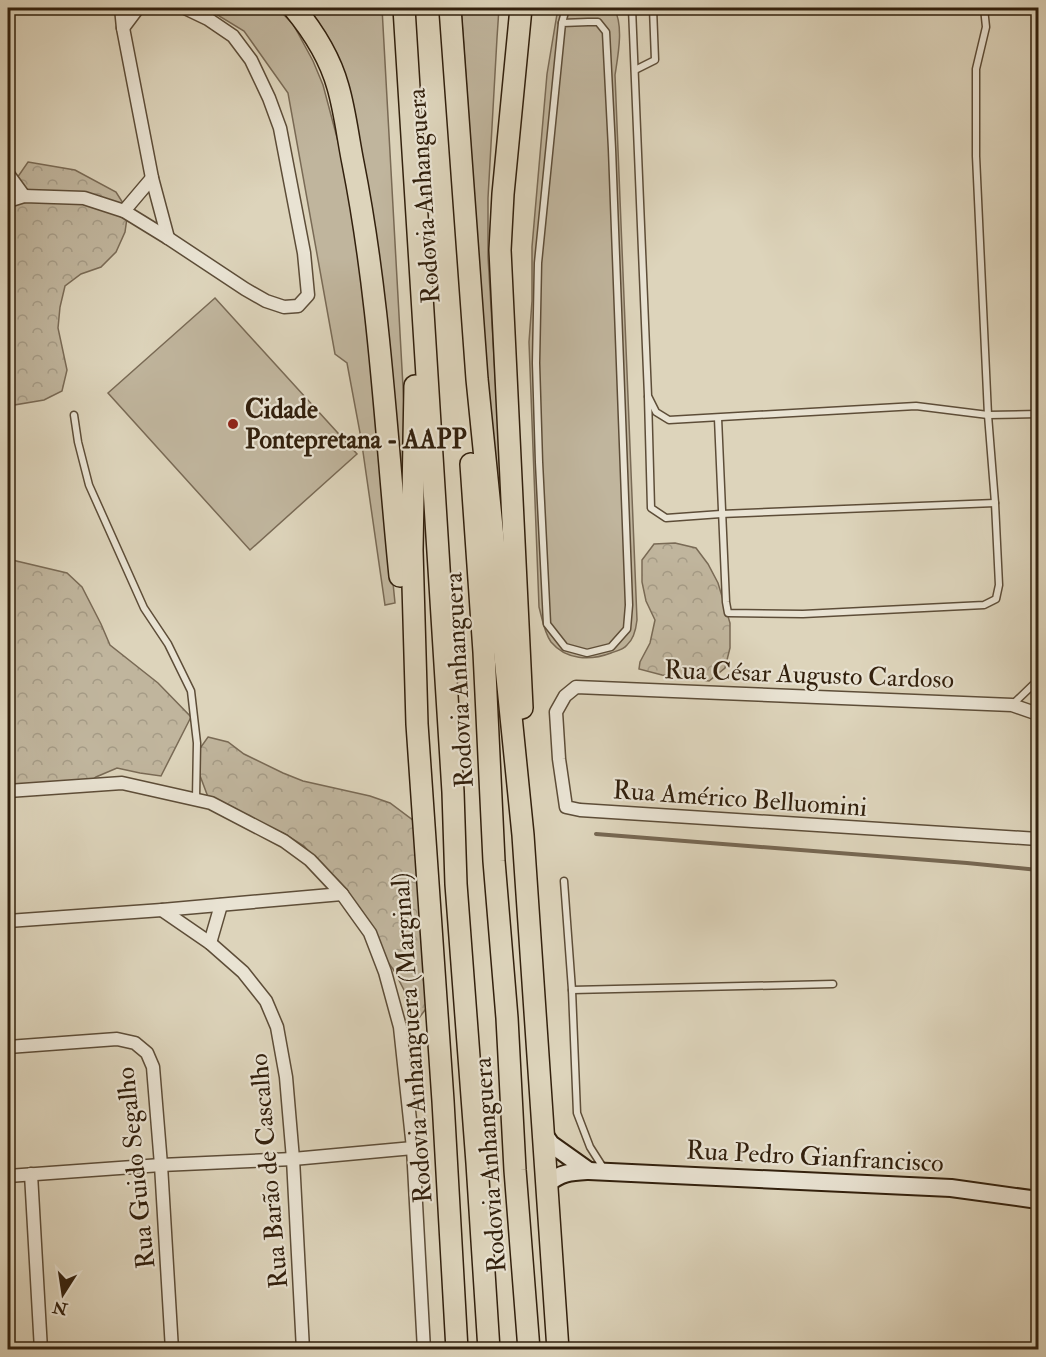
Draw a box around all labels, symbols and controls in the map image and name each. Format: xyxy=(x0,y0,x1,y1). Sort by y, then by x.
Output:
street label: Rodovia Anhanguera xyxy=(400,87,447,305)
place label: Cidade Pontepretana - AAPP xyxy=(245,394,467,457)
marker: Cidade Pontepretana - AAPP xyxy=(226,417,240,431)
street label: Rodovia Anhanguera xyxy=(437,571,481,788)
street label: Rua César Augusto Cardoso xyxy=(663,654,954,696)
street label: Rua Américo Belluomini xyxy=(612,774,868,824)
street label: Rodovia Anhanguera (Marginal) xyxy=(384,872,440,1204)
street label: Rua Barão de Cascalho xyxy=(243,1052,295,1290)
street label: Rodovia Anhanguera xyxy=(466,1056,513,1274)
street label: Rua Guido Segalho xyxy=(109,1066,162,1270)
street label: Rua Pedro Gianfrancisco xyxy=(685,1134,945,1180)
north arrow xyxy=(33,1264,93,1324)
text: N xyxy=(50,1296,70,1319)

